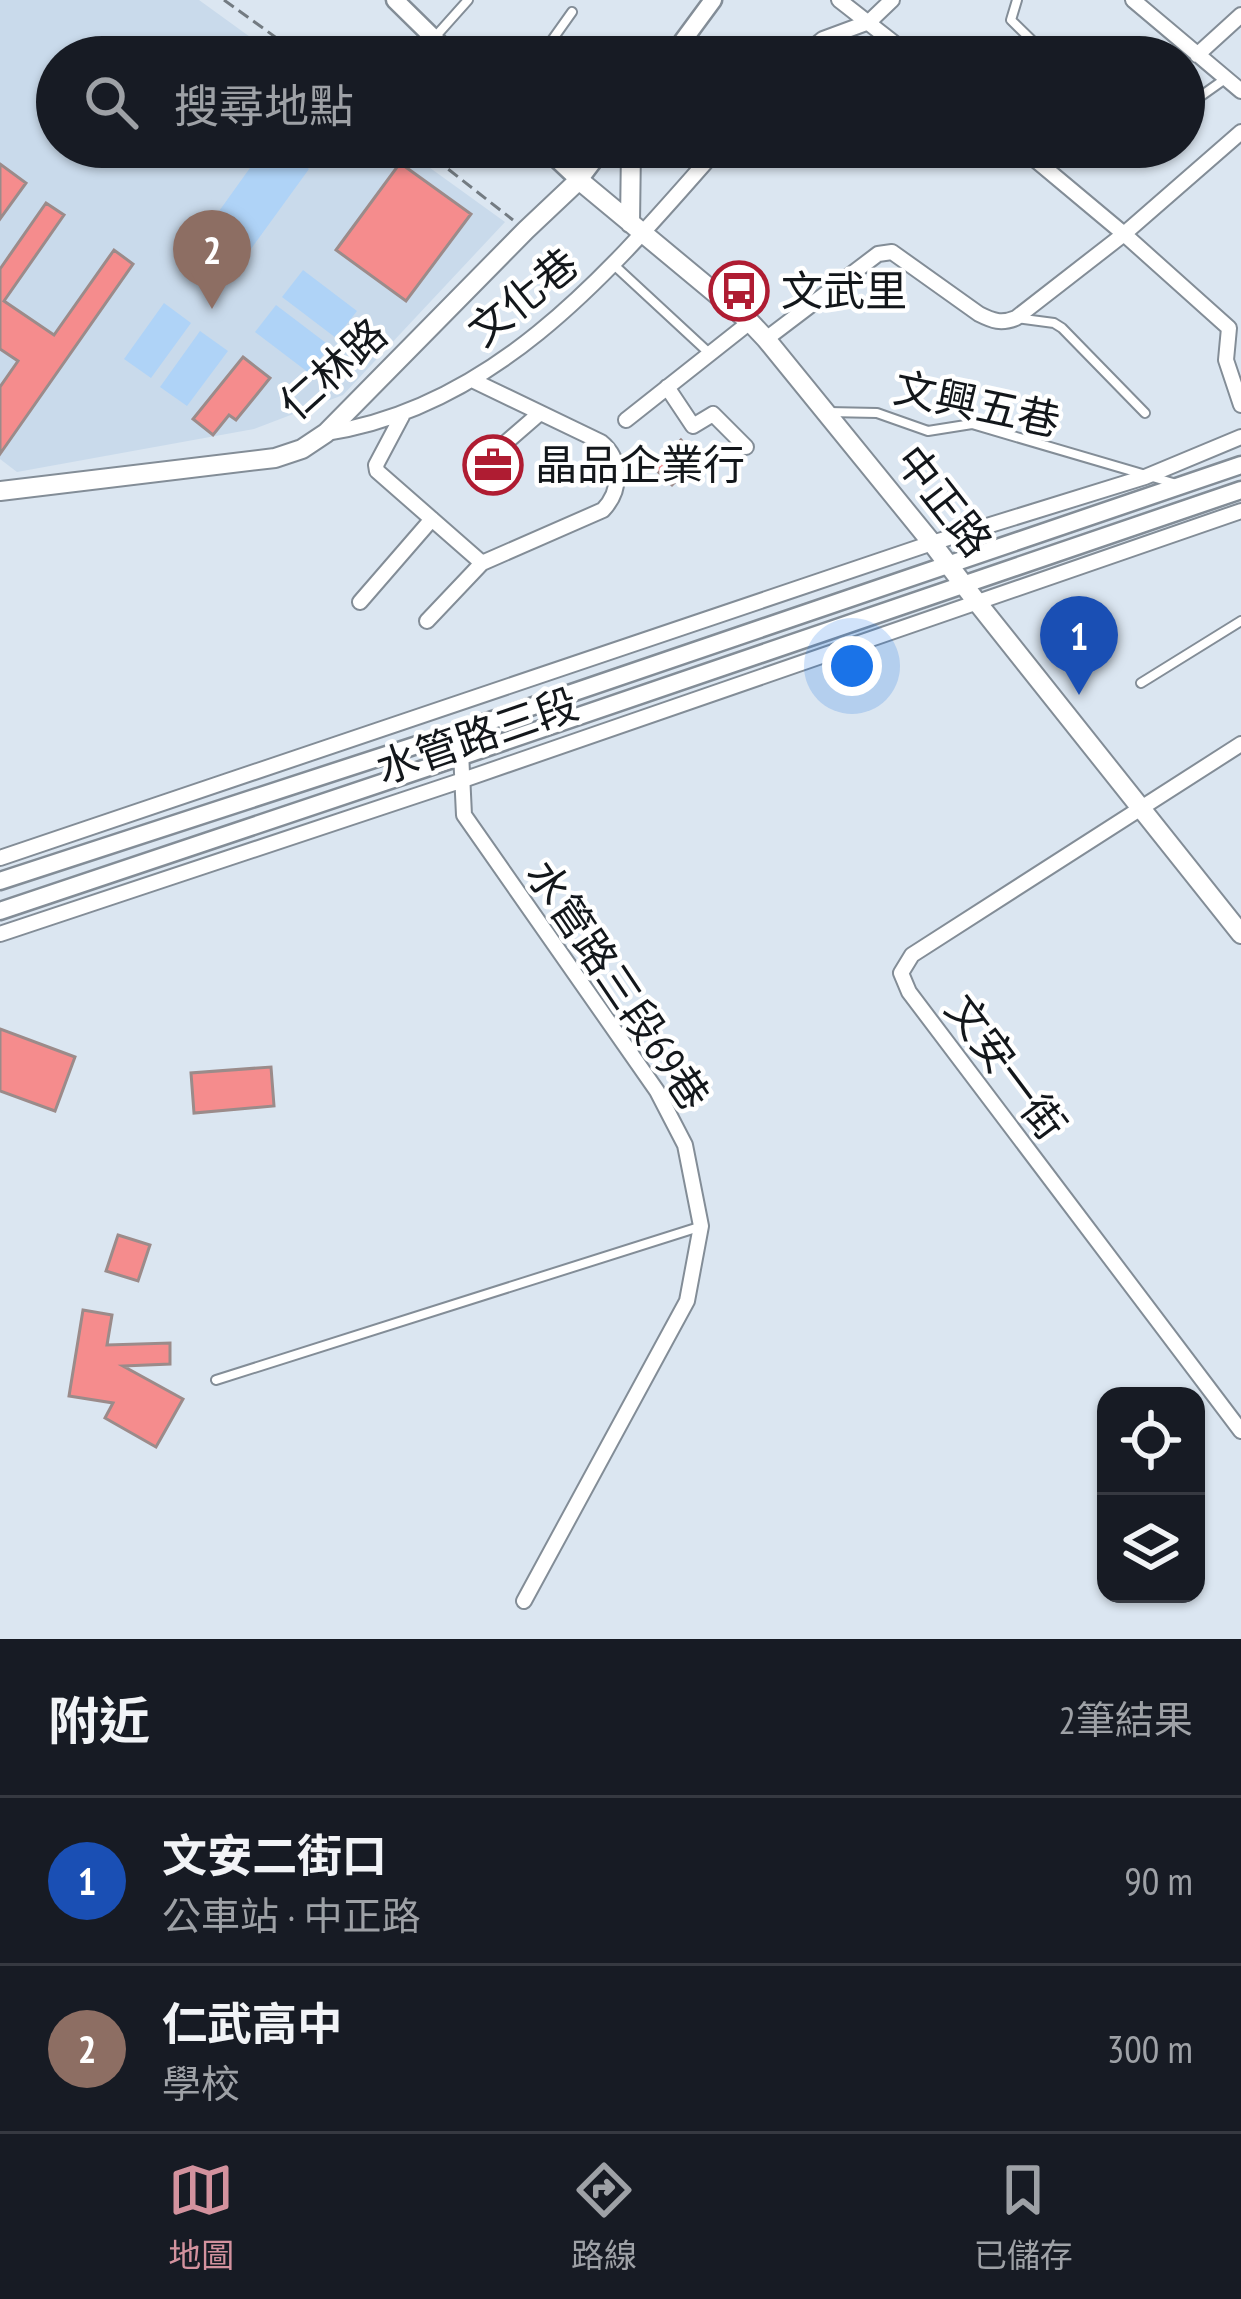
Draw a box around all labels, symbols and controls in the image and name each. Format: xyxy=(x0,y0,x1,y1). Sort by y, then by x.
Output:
search box xyxy=(36,36,1205,168)
icon: search xyxy=(78,69,144,135)
text: 搜尋地點 xyxy=(174,76,354,134)
pin: 2 xyxy=(173,210,251,309)
street label: 文化巷 xyxy=(456,236,589,358)
bus stop icon: 文武里 xyxy=(708,260,770,322)
place label: 文武里 xyxy=(781,263,907,318)
street label: 仁林路 xyxy=(267,306,398,431)
street label: 文興五巷 xyxy=(889,359,1065,448)
office icon: 晶品企業行 xyxy=(462,434,524,496)
street label: 中正路 xyxy=(884,434,1005,567)
place label: 晶品企業行 xyxy=(535,437,745,492)
pin: 1 xyxy=(1040,596,1118,695)
your location xyxy=(822,636,882,696)
street label: 水管路三段 xyxy=(369,675,585,796)
street label: 水管路三段69巷 xyxy=(515,849,722,1120)
street label: 文安一街 xyxy=(934,983,1079,1150)
map controls xyxy=(1097,1387,1205,1603)
button: locate xyxy=(1097,1387,1205,1495)
button: layers xyxy=(1097,1495,1205,1603)
text: 附近 xyxy=(48,1687,150,1753)
text: 2筆結果 xyxy=(1058,1694,1193,1745)
text: 文安二街口 xyxy=(162,1826,387,1884)
text: 1 xyxy=(78,1855,96,1906)
text: 90 m xyxy=(1124,1855,1193,1906)
text: 公車站 · 中正路 xyxy=(162,1890,421,1941)
text: 仁武高中 xyxy=(162,1994,342,2052)
text: 2 xyxy=(78,2023,96,2074)
text: 300 m xyxy=(1107,2023,1193,2074)
text: 學校 xyxy=(162,2058,240,2109)
tab: 地圖 xyxy=(168,2157,234,2277)
tab: 路線 xyxy=(571,2157,637,2277)
tab: 已儲存 xyxy=(974,2157,1073,2277)

